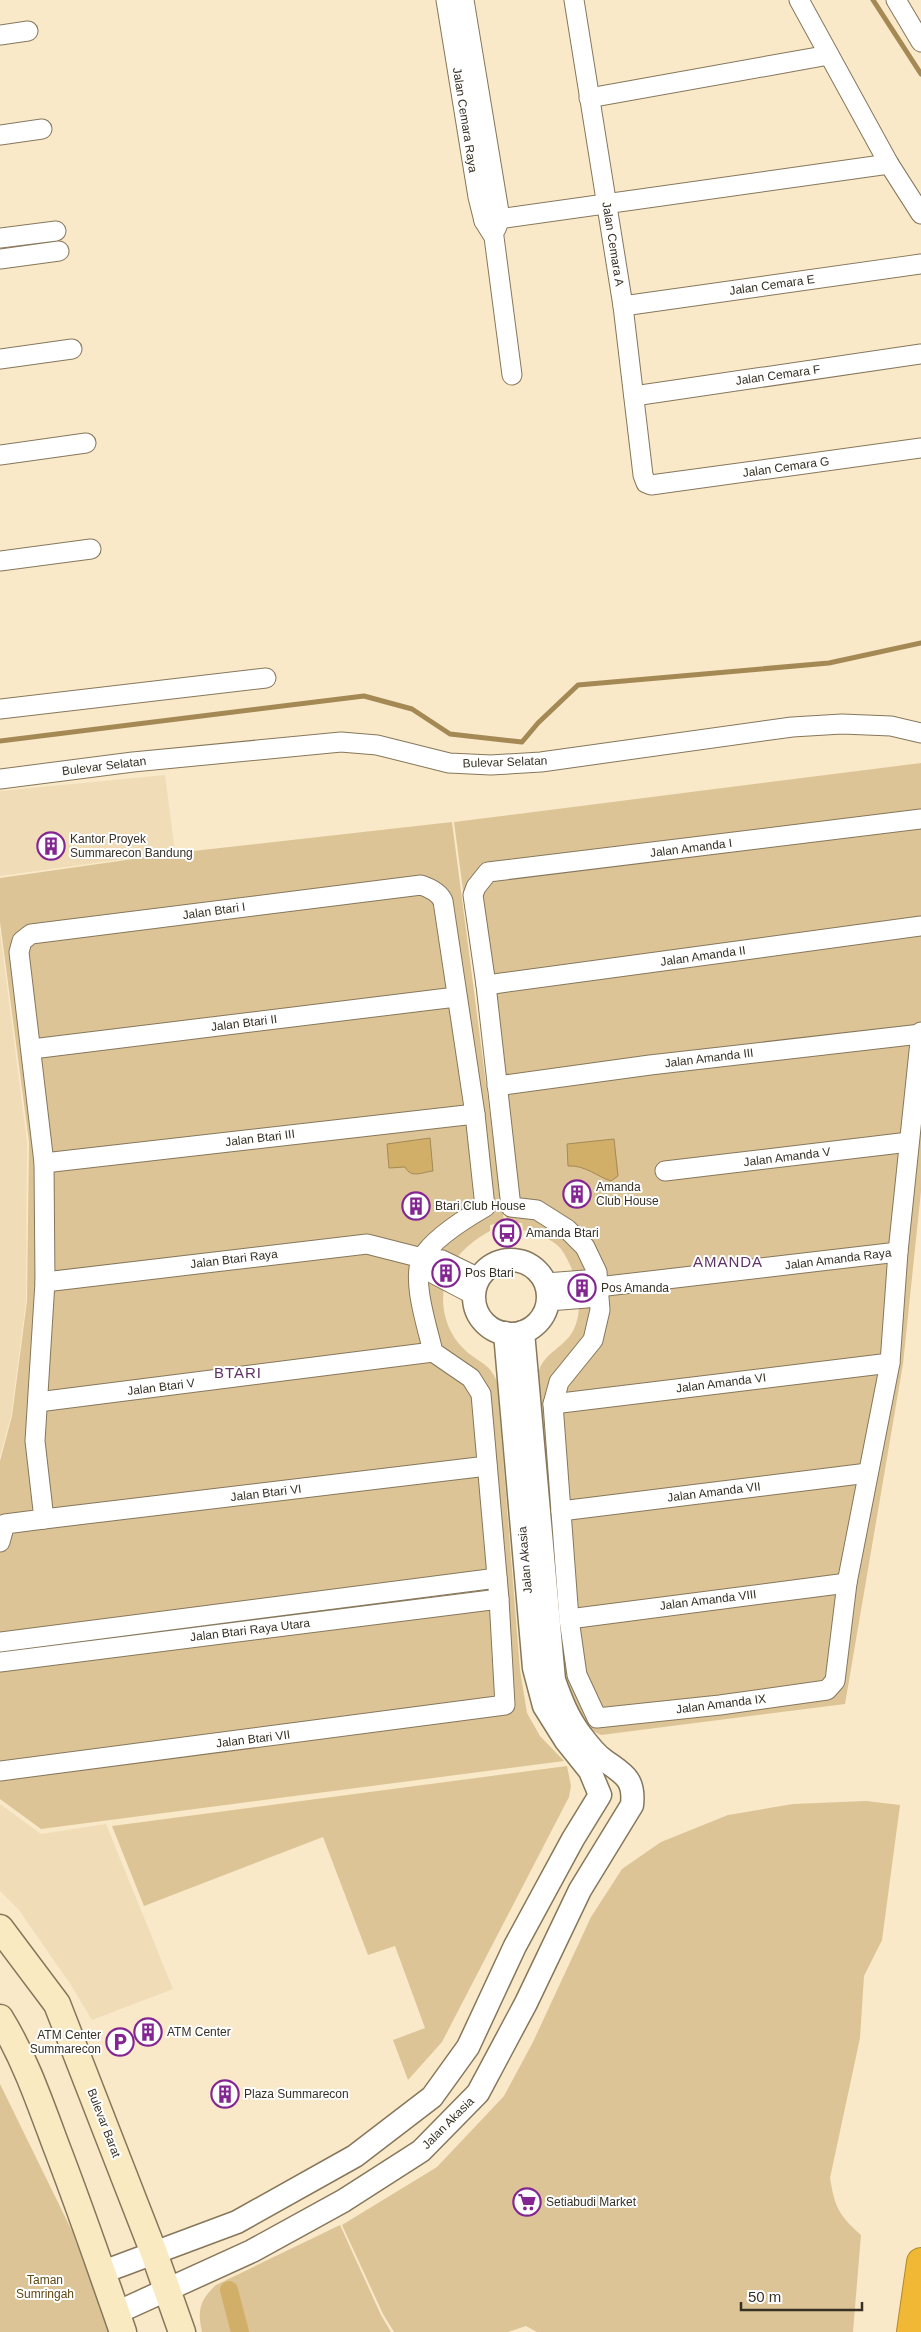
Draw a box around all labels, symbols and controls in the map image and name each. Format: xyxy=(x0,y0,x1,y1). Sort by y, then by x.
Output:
street label: Jalan Cemara Raya xyxy=(450,67,480,174)
street label: Jalan Cemara A xyxy=(599,201,627,287)
street label: Jalan Cemara E xyxy=(728,272,816,298)
street label: Jalan Cemara F xyxy=(735,362,821,388)
street label: Jalan Cemara G xyxy=(742,454,830,480)
street label: Bulevar Selatan xyxy=(61,754,147,778)
street label: Bulevar Selatan xyxy=(462,754,548,770)
building icon: Kantor Proyek Summarecon Bandung xyxy=(36,831,66,861)
place label: Kantor Proyek Summarecon Bandung xyxy=(70,832,193,860)
street label: Jalan Amanda I xyxy=(649,836,733,860)
street label: Jalan Btari I xyxy=(182,900,246,922)
street label: Jalan Amanda II xyxy=(659,943,747,969)
street label: Jalan Btari II xyxy=(210,1012,278,1034)
street label: Jalan Amanda III xyxy=(664,1046,754,1070)
street label: Jalan Btari III xyxy=(224,1127,296,1149)
street label: Jalan Amanda V xyxy=(743,1145,831,1169)
building icon: Amanda Club House xyxy=(562,1179,592,1209)
place label: Amanda Club House xyxy=(596,1180,659,1208)
building icon: Btari Club House xyxy=(401,1191,431,1221)
place label: Btari Club House xyxy=(435,1199,526,1213)
bus stop icon: Amanda Btari xyxy=(492,1218,522,1248)
place label: Amanda Btari xyxy=(526,1226,599,1240)
street label: Jalan Amanda Raya xyxy=(784,1245,892,1272)
street label: Jalan Btari Raya xyxy=(189,1247,279,1271)
district label: AMANDA xyxy=(693,1253,763,1270)
building icon: Pos Btari xyxy=(431,1258,461,1288)
place label: Pos Btari xyxy=(465,1266,514,1280)
building icon: Pos Amanda xyxy=(567,1273,597,1303)
place label: Pos Amanda xyxy=(601,1281,669,1295)
district label: BTARI xyxy=(214,1364,262,1381)
street label: Jalan Amanda VI xyxy=(675,1371,767,1395)
street label: Jalan Btari V xyxy=(126,1376,196,1398)
street label: Jalan Amanda VII xyxy=(666,1479,762,1505)
street label: Jalan Btari VI xyxy=(230,1482,302,1504)
street label: Jalan Akasia xyxy=(515,1526,535,1594)
street label: Jalan Amanda VIII xyxy=(659,1587,757,1613)
street label: Jalan Btari Raya Utara xyxy=(189,1616,311,1644)
street label: Jalan Amanda IX xyxy=(675,1692,767,1716)
street label: Jalan Btari VII xyxy=(215,1728,291,1750)
building icon: ATM Center xyxy=(133,2017,163,2047)
place label: ATM Center xyxy=(167,2025,231,2039)
parking icon: ATM Center Summarecon xyxy=(105,2027,135,2057)
place label: ATM Center Summarecon xyxy=(30,2028,101,2056)
building icon: Plaza Summarecon xyxy=(210,2079,240,2109)
street label: Bulevar Barat xyxy=(84,2087,124,2160)
place label: Plaza Summarecon xyxy=(244,2087,349,2101)
street label: Jalan Akasia xyxy=(419,2094,477,2152)
supermarket icon: Setiabudi Market xyxy=(512,2187,542,2217)
place label: Setiabudi Market xyxy=(546,2195,637,2209)
park label: Taman Sumringah xyxy=(16,2273,74,2301)
scale bar xyxy=(741,2280,862,2312)
text: 50 m xyxy=(748,2288,781,2305)

